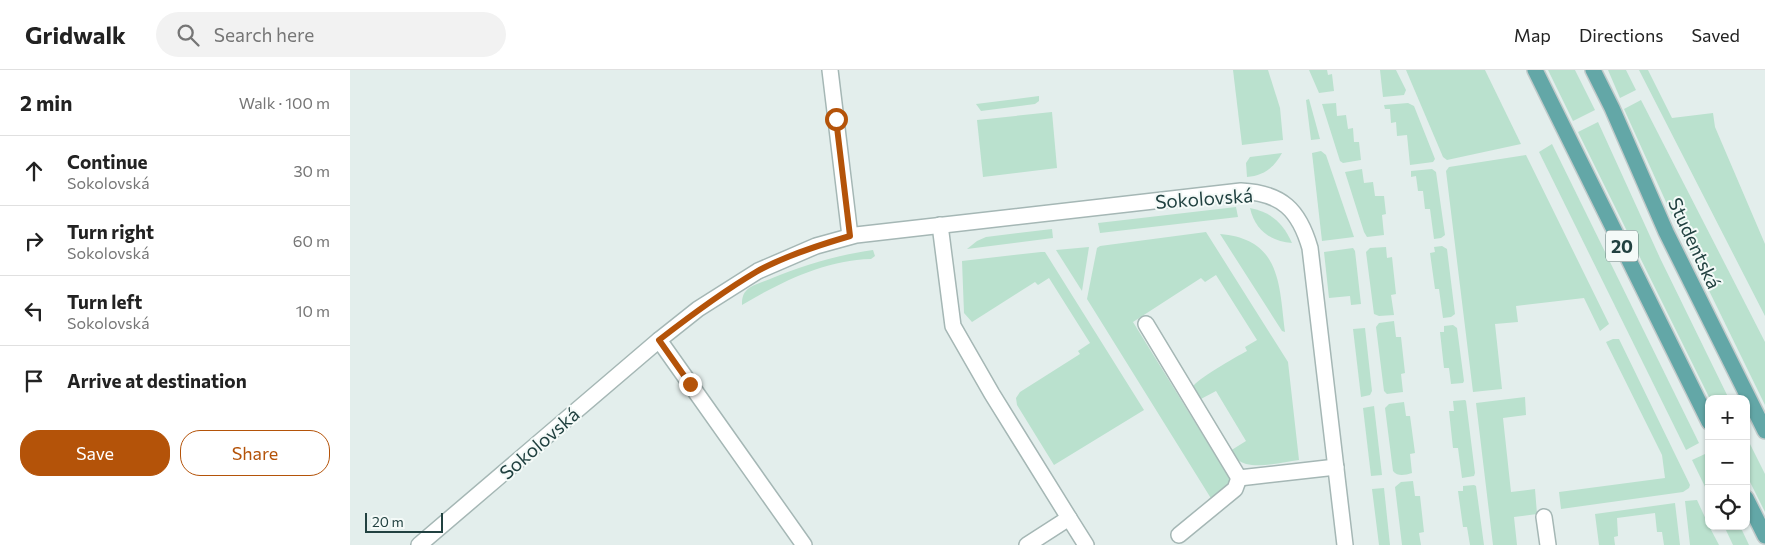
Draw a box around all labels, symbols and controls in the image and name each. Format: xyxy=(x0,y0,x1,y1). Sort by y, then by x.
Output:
search box xyxy=(156,12,506,57)
text: Gridwalk xyxy=(25,20,126,49)
icon: search xyxy=(174,21,202,49)
text: Search here xyxy=(214,23,314,46)
text: Map xyxy=(1514,24,1551,46)
text: Directions xyxy=(1579,24,1663,46)
text: Saved xyxy=(1691,24,1740,46)
text: 2 min xyxy=(20,90,72,115)
text: Walk · 100 m xyxy=(239,93,330,112)
route start xyxy=(825,108,848,131)
text: Continue xyxy=(67,150,147,173)
icon: ahead xyxy=(20,157,48,185)
text: 30 m xyxy=(293,161,330,180)
text: Sokolovská xyxy=(67,173,150,192)
street label: Sokolovská xyxy=(1154,183,1254,213)
street label: Studentská xyxy=(1664,194,1726,292)
text: Turn right xyxy=(67,220,154,243)
icon: right xyxy=(20,227,48,255)
road number: 20 xyxy=(1606,230,1638,262)
text: 60 m xyxy=(293,231,330,250)
text: Sokolovská xyxy=(67,243,150,262)
text: Turn left xyxy=(67,290,142,313)
icon: left xyxy=(20,297,48,325)
text: 10 m xyxy=(296,301,330,320)
text: Sokolovská xyxy=(67,313,150,332)
icon: arrive xyxy=(20,367,48,395)
text: Arrive at destination xyxy=(67,369,247,392)
route end xyxy=(679,373,702,396)
map controls xyxy=(1705,395,1750,530)
button: + xyxy=(1705,395,1750,440)
street label: Sokolovská xyxy=(494,402,584,484)
button: Save xyxy=(20,430,170,476)
button: Share xyxy=(180,430,330,476)
button: − xyxy=(1705,440,1750,485)
button: locate xyxy=(1705,485,1750,530)
scale bar xyxy=(365,510,442,533)
text: 20 m xyxy=(372,513,404,530)

